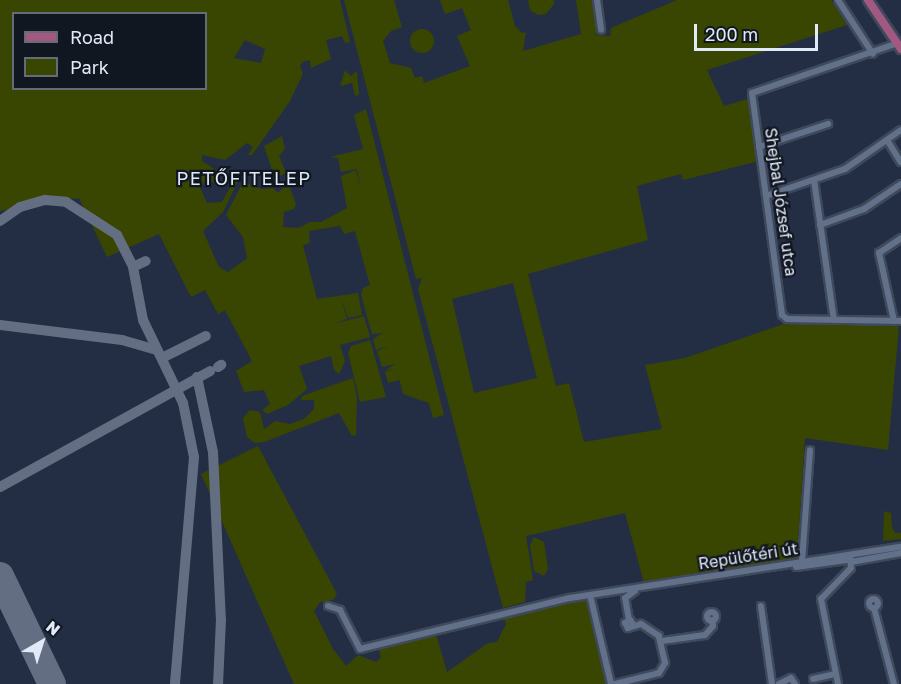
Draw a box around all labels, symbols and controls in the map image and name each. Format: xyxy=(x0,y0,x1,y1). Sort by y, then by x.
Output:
legend xyxy=(12,12,207,90)
scale bar xyxy=(697,12,822,50)
text: 200 m xyxy=(705,23,758,45)
text: Road xyxy=(70,26,114,48)
text: Park xyxy=(70,56,109,78)
street label: Shejbal József utca xyxy=(761,127,801,277)
district label: PETŐFITELEP xyxy=(176,167,312,189)
street label: Repülőtéri út xyxy=(697,539,799,573)
north arrow xyxy=(12,612,72,672)
text: N xyxy=(42,616,64,640)

